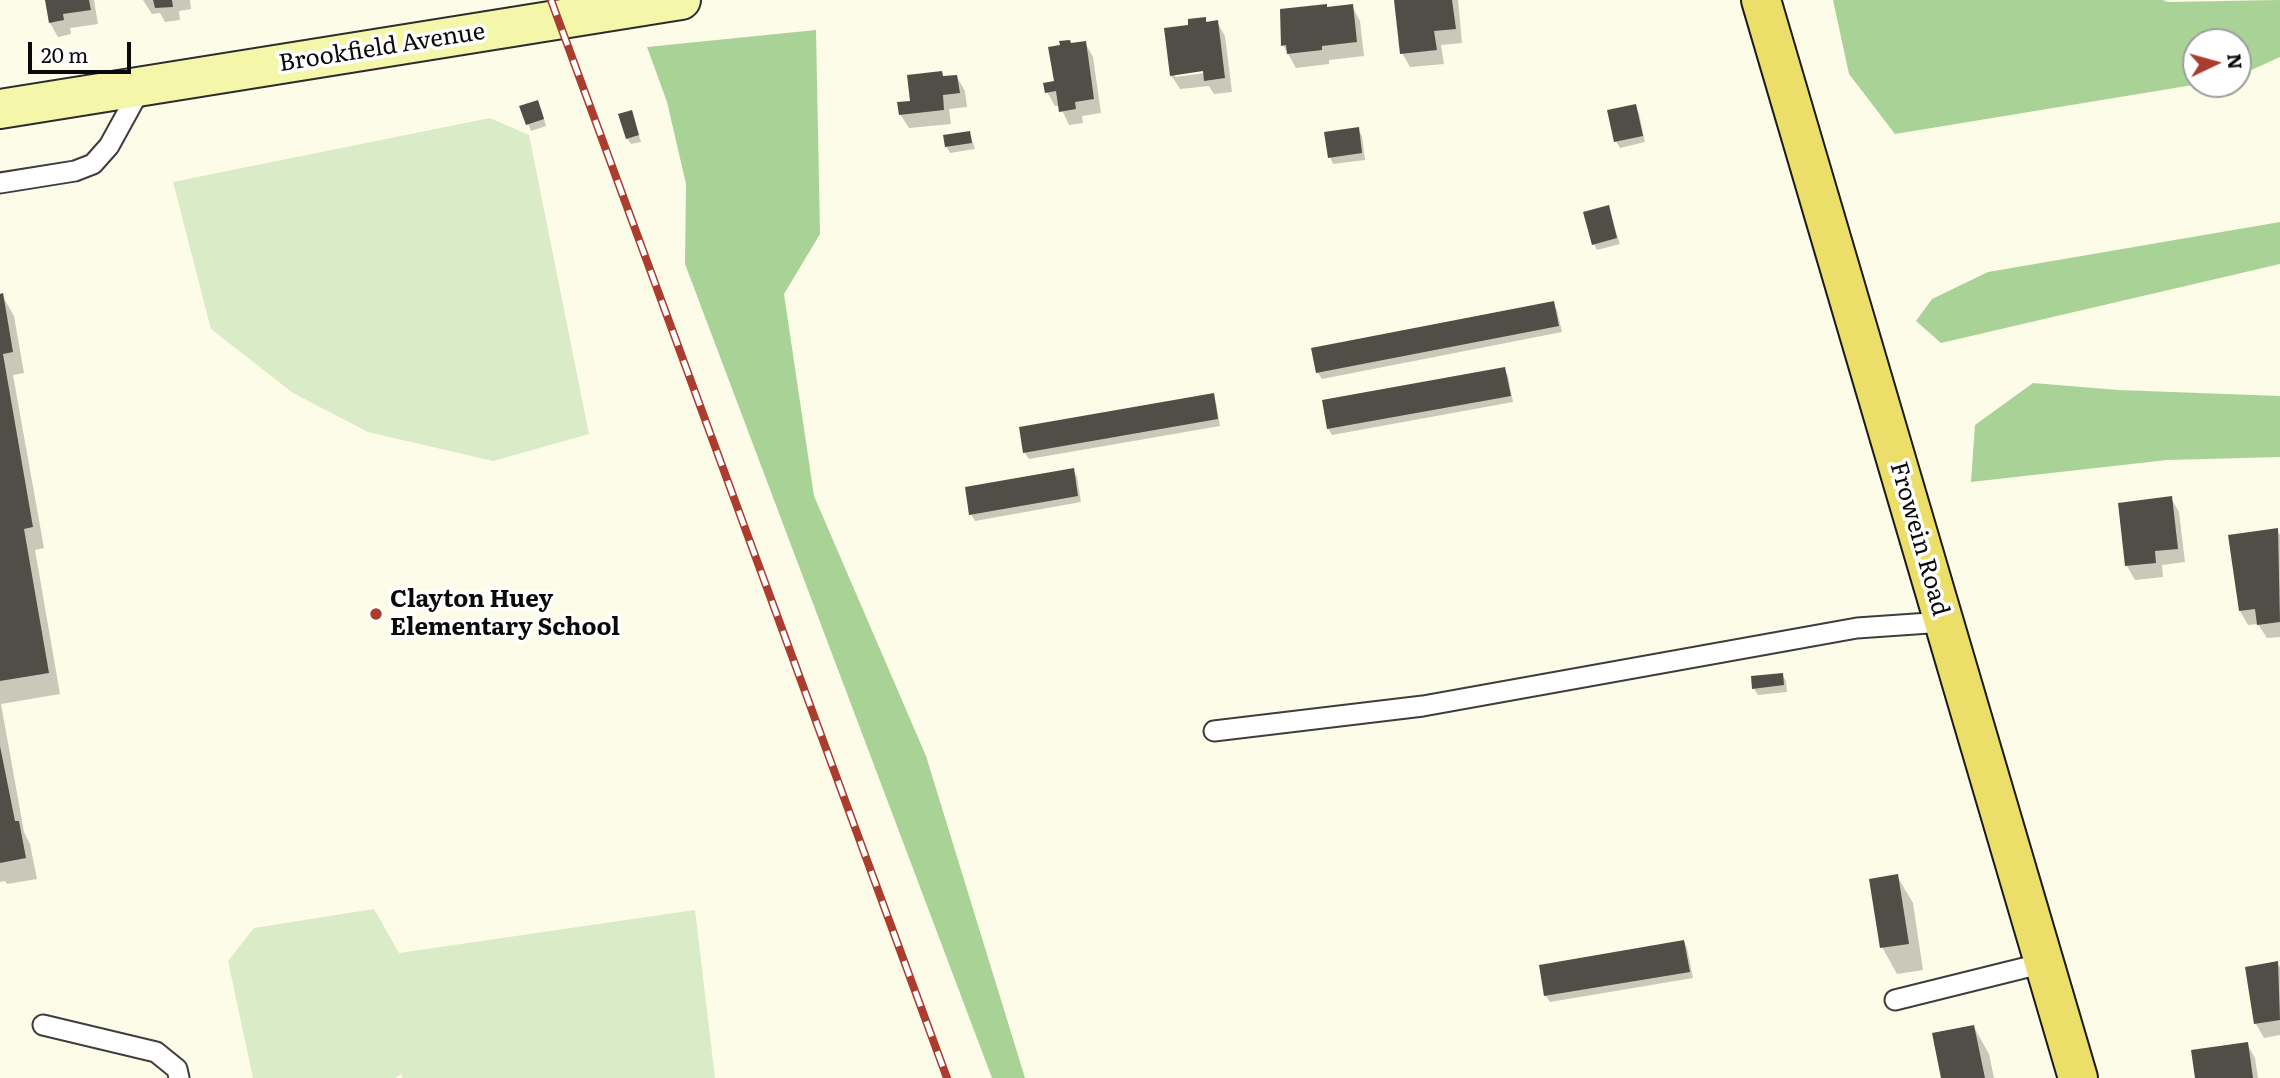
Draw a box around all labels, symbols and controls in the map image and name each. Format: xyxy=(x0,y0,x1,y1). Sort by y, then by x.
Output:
street label: Brookfield Avenue xyxy=(277,17,487,79)
scale bar xyxy=(32,28,135,72)
north arrow xyxy=(2182,28,2252,98)
text: 20 m xyxy=(41,38,88,69)
text: N xyxy=(2221,52,2251,71)
street label: Frowein Road xyxy=(1883,459,1955,619)
place label: Clayton Huey Elementary School xyxy=(390,586,620,642)
marker: Clayton Huey Elementary School xyxy=(368,606,384,622)

